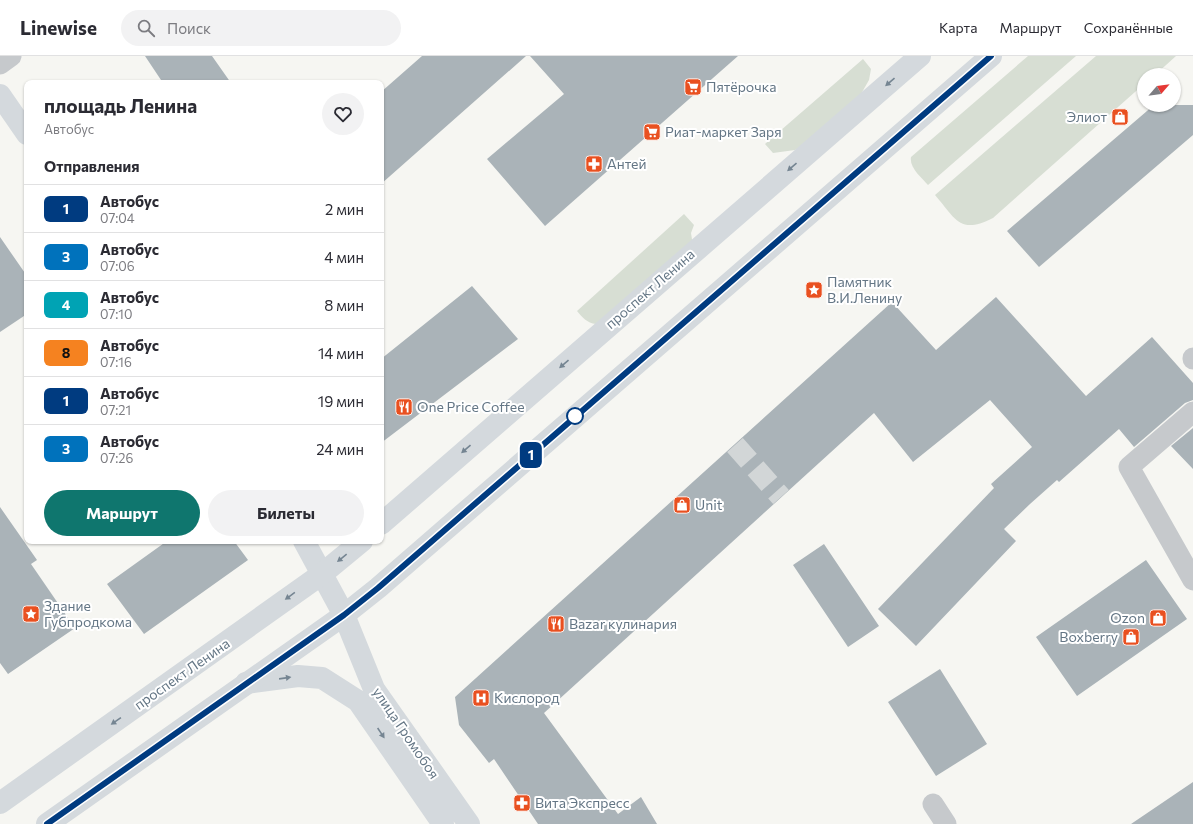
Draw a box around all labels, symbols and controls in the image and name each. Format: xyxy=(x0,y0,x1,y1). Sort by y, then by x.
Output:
search box xyxy=(121,10,401,46)
text: Linewise xyxy=(20,16,97,39)
icon: search xyxy=(135,17,157,39)
text: Поиск xyxy=(167,19,211,37)
text: Карта xyxy=(939,19,977,36)
text: Маршрут xyxy=(999,19,1062,36)
text: Сохранённые xyxy=(1084,19,1173,36)
north arrow xyxy=(1137,68,1181,112)
map controls xyxy=(1137,68,1181,112)
supermarket icon: Пятёрочка xyxy=(683,77,703,97)
one-way arrow xyxy=(885,77,895,86)
place label: Пятёрочка xyxy=(706,78,776,95)
button: heart xyxy=(322,93,364,135)
text: площадь Ленина xyxy=(44,94,197,117)
shop icon: Элиот xyxy=(1110,107,1130,127)
place label: Элиот xyxy=(1067,108,1107,125)
text: Автобус xyxy=(44,121,94,137)
supermarket icon: Риат-маркет Заря xyxy=(642,122,662,142)
place label: Риат-маркет Заря xyxy=(665,123,782,140)
pharmacy icon: Антей xyxy=(584,154,604,174)
place label: Антей xyxy=(607,155,647,172)
text: Отправления xyxy=(44,157,140,175)
one-way arrow xyxy=(786,162,797,171)
text: Автобус xyxy=(100,192,159,210)
text: 1 xyxy=(63,200,69,217)
text: 2 мин xyxy=(325,200,364,218)
text: 07:04 xyxy=(100,210,135,226)
text: Автобус xyxy=(100,240,159,258)
street label: проспект Ленина xyxy=(602,245,698,332)
text: 3 xyxy=(62,248,70,265)
text: 4 мин xyxy=(324,248,364,266)
text: 07:06 xyxy=(100,258,135,274)
place label: Памятник В.И.Ленину xyxy=(827,273,902,306)
place icon: Памятник В.И.Ленину xyxy=(804,280,824,300)
text: Автобус xyxy=(100,288,159,306)
text: 4 xyxy=(62,296,70,313)
text: 8 мин xyxy=(324,296,364,314)
text: 07:10 xyxy=(100,306,132,322)
text: Автобус xyxy=(100,336,159,354)
text: 8 xyxy=(62,344,70,361)
text: 14 мин xyxy=(318,344,364,362)
text: 07:16 xyxy=(100,354,132,370)
one-way arrow xyxy=(559,359,569,368)
text: Автобус xyxy=(100,384,159,402)
text: 1 xyxy=(63,392,69,409)
text: 19 мин xyxy=(318,392,364,410)
restaurant icon: One Price Coffee xyxy=(394,397,414,417)
place label: One Price Coffee xyxy=(417,398,525,415)
text: 07:21 xyxy=(100,402,131,418)
unlabelled marker xyxy=(566,407,584,425)
text: Автобус xyxy=(100,432,159,450)
text: 3 xyxy=(62,440,70,457)
text: 24 мин xyxy=(316,440,364,458)
line badge: 1 xyxy=(518,442,544,468)
one-way arrow xyxy=(461,445,471,454)
text: 1 xyxy=(528,446,534,463)
text: 07:26 xyxy=(100,450,133,466)
button: Маршрут xyxy=(44,490,200,536)
button: Билеты xyxy=(208,490,364,536)
shop icon: Unit xyxy=(672,495,692,515)
place label: Unit xyxy=(695,496,723,513)
one-way arrow xyxy=(336,553,347,562)
one-way arrow xyxy=(285,592,295,600)
place label: Здание Губпродкома xyxy=(44,597,132,630)
place icon: Здание Губпродкома xyxy=(21,604,41,624)
shop icon: Ozon xyxy=(1148,608,1168,628)
place label: Ozon xyxy=(1110,609,1145,626)
restaurant icon: Bazar кулинария xyxy=(546,614,566,634)
place label: Bazar кулинария xyxy=(569,615,677,632)
shop icon: Boxberry xyxy=(1121,627,1141,647)
place label: Boxberry xyxy=(1059,628,1118,645)
street label: проспект Ленина xyxy=(131,634,233,713)
one-way arrow xyxy=(279,675,291,681)
street label: улица Громобоя xyxy=(370,684,443,782)
hospital icon: Кислород xyxy=(471,688,491,708)
place label: Кислород xyxy=(494,689,559,706)
one-way arrow xyxy=(110,717,121,725)
one-way arrow xyxy=(377,728,385,738)
pharmacy icon: Вита Экспресс xyxy=(512,793,532,813)
place label: Вита Экспресс xyxy=(535,794,630,811)

